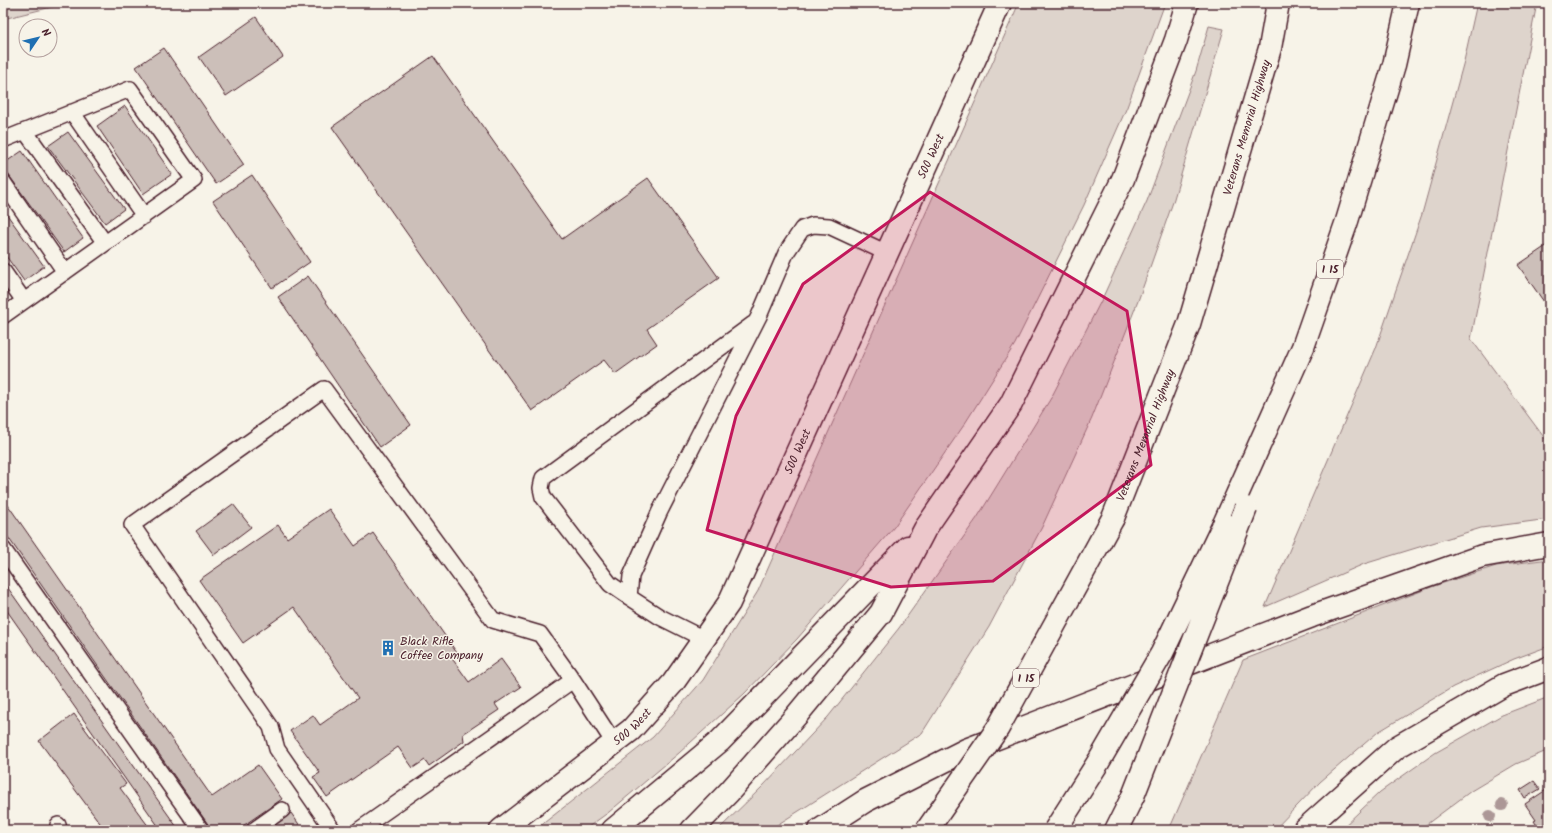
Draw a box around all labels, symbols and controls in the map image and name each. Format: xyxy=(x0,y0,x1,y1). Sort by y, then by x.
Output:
north arrow xyxy=(18,18,58,58)
text: N xyxy=(36,25,55,41)
street label: Veterans Memorial Highway xyxy=(1218,57,1276,198)
street label: 500 West xyxy=(913,130,950,182)
road number: I 15 xyxy=(1317,260,1343,278)
street label: Veterans Memorial Highway xyxy=(1111,366,1181,504)
street label: 500 West xyxy=(779,426,817,477)
place label: Black Rifle Coffee Company xyxy=(400,632,483,665)
building icon: Black Rifle Coffee Company xyxy=(379,639,397,657)
road number: I 15 xyxy=(1013,669,1039,687)
street label: 500 West xyxy=(609,704,657,751)

